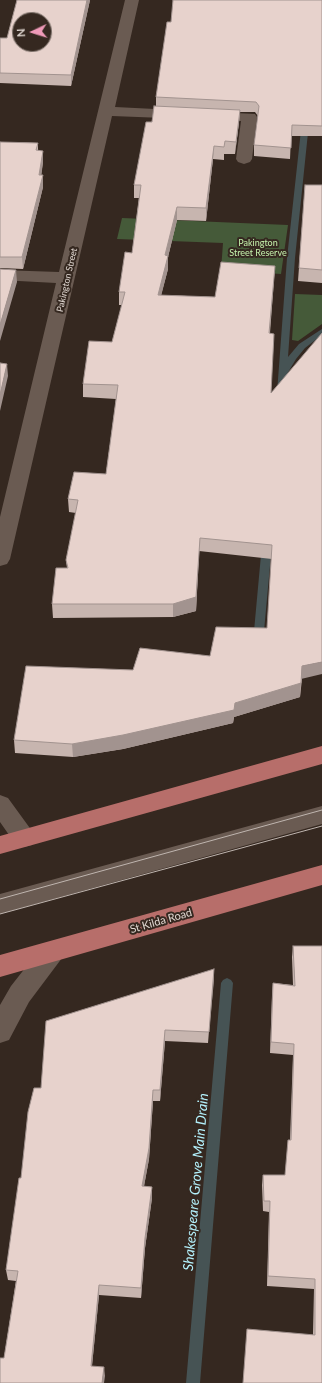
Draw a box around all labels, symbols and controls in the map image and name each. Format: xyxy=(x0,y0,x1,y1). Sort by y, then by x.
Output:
north arrow xyxy=(12,12,52,52)
text: N xyxy=(14,28,27,37)
park label: Pakington Street Reserve xyxy=(229,238,287,259)
street label: Pakington Street xyxy=(54,247,80,313)
street label: St Kilda Road xyxy=(128,906,194,936)
water label: Shakespeare Grove Main Drain xyxy=(180,1092,212,1272)

